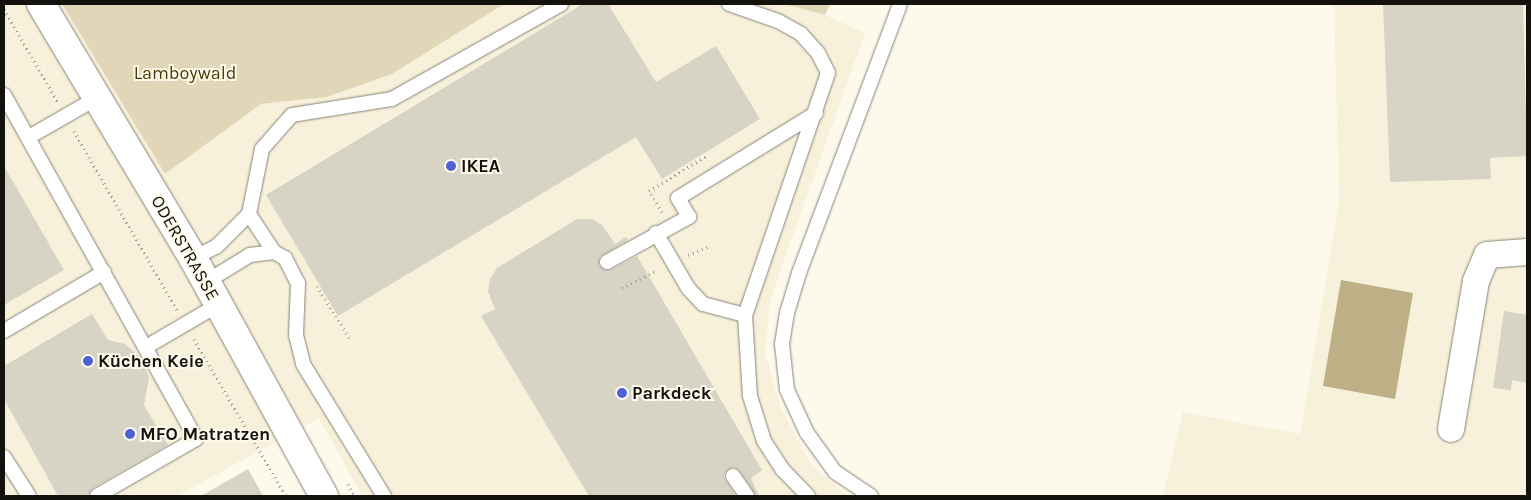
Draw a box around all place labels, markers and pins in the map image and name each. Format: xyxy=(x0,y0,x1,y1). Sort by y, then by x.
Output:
place label: IKEA xyxy=(461,155,500,177)
marker: IKEA xyxy=(445,160,457,172)
place label: Küchen Keie xyxy=(98,350,204,372)
marker: Küchen Keie xyxy=(82,355,94,367)
place label: Parkdeck xyxy=(632,382,711,404)
marker: Parkdeck xyxy=(616,387,628,399)
place label: MFO Matratzen xyxy=(140,423,270,445)
marker: MFO Matratzen xyxy=(124,428,136,440)

